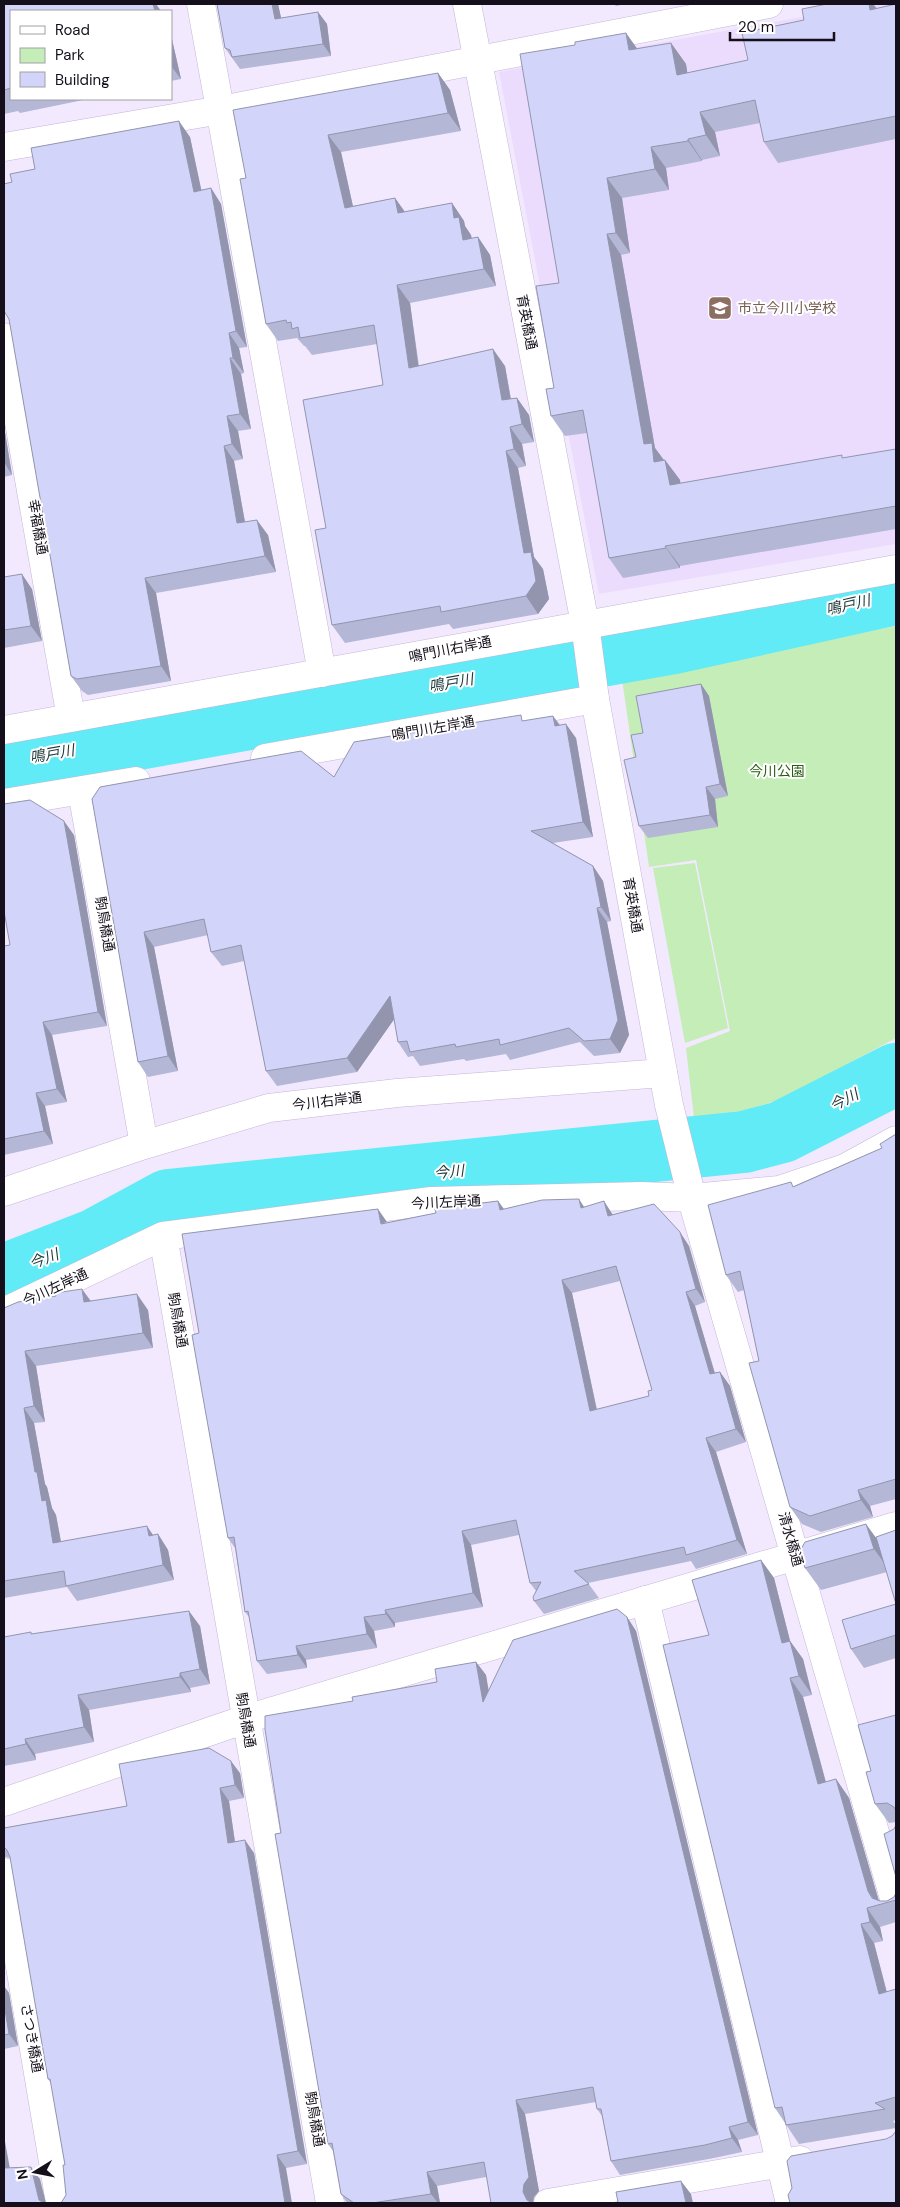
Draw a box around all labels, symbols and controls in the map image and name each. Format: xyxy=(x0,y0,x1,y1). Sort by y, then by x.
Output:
legend xyxy=(10,10,172,100)
scale bar xyxy=(730,10,834,42)
text: 20 m xyxy=(738,17,774,37)
text: Road xyxy=(55,20,90,40)
text: Park xyxy=(55,45,85,65)
text: Building xyxy=(55,70,110,90)
street label: 育英橋通 xyxy=(513,293,541,351)
school or university icon: 市立今川小学校 xyxy=(707,295,733,321)
place label: 市立今川小学校 xyxy=(738,299,836,317)
street label: 幸福橋通 xyxy=(24,498,52,556)
water label: 鳴戸川 xyxy=(824,590,874,620)
street label: 鳴門川右岸通 xyxy=(407,632,493,666)
water label: 鳴戸川 xyxy=(427,669,477,697)
street label: 鳴門川左岸通 xyxy=(390,712,476,744)
water label: 鳴戸川 xyxy=(28,740,78,768)
park label: 今川公園 xyxy=(749,762,805,780)
street label: 育英橋通 xyxy=(619,876,647,934)
street label: 駒鳥橋通 xyxy=(91,895,119,953)
water label: 今川 xyxy=(826,1083,864,1116)
street label: 今川右岸通 xyxy=(291,1088,363,1114)
water label: 今川 xyxy=(433,1160,467,1184)
street label: 今川左岸通 xyxy=(411,1191,481,1213)
water label: 今川 xyxy=(26,1244,63,1274)
street label: 今川左岸通 xyxy=(19,1264,91,1310)
street label: 駒鳥橋通 xyxy=(164,1291,192,1349)
street label: 清水橋通 xyxy=(775,1510,807,1568)
street label: 駒鳥橋通 xyxy=(232,1691,260,1749)
street label: さつき橋通 xyxy=(17,2002,47,2074)
street label: 駒鳥橋通 xyxy=(301,2090,329,2148)
north arrow xyxy=(10,2147,60,2197)
text: N xyxy=(12,2168,32,2181)

